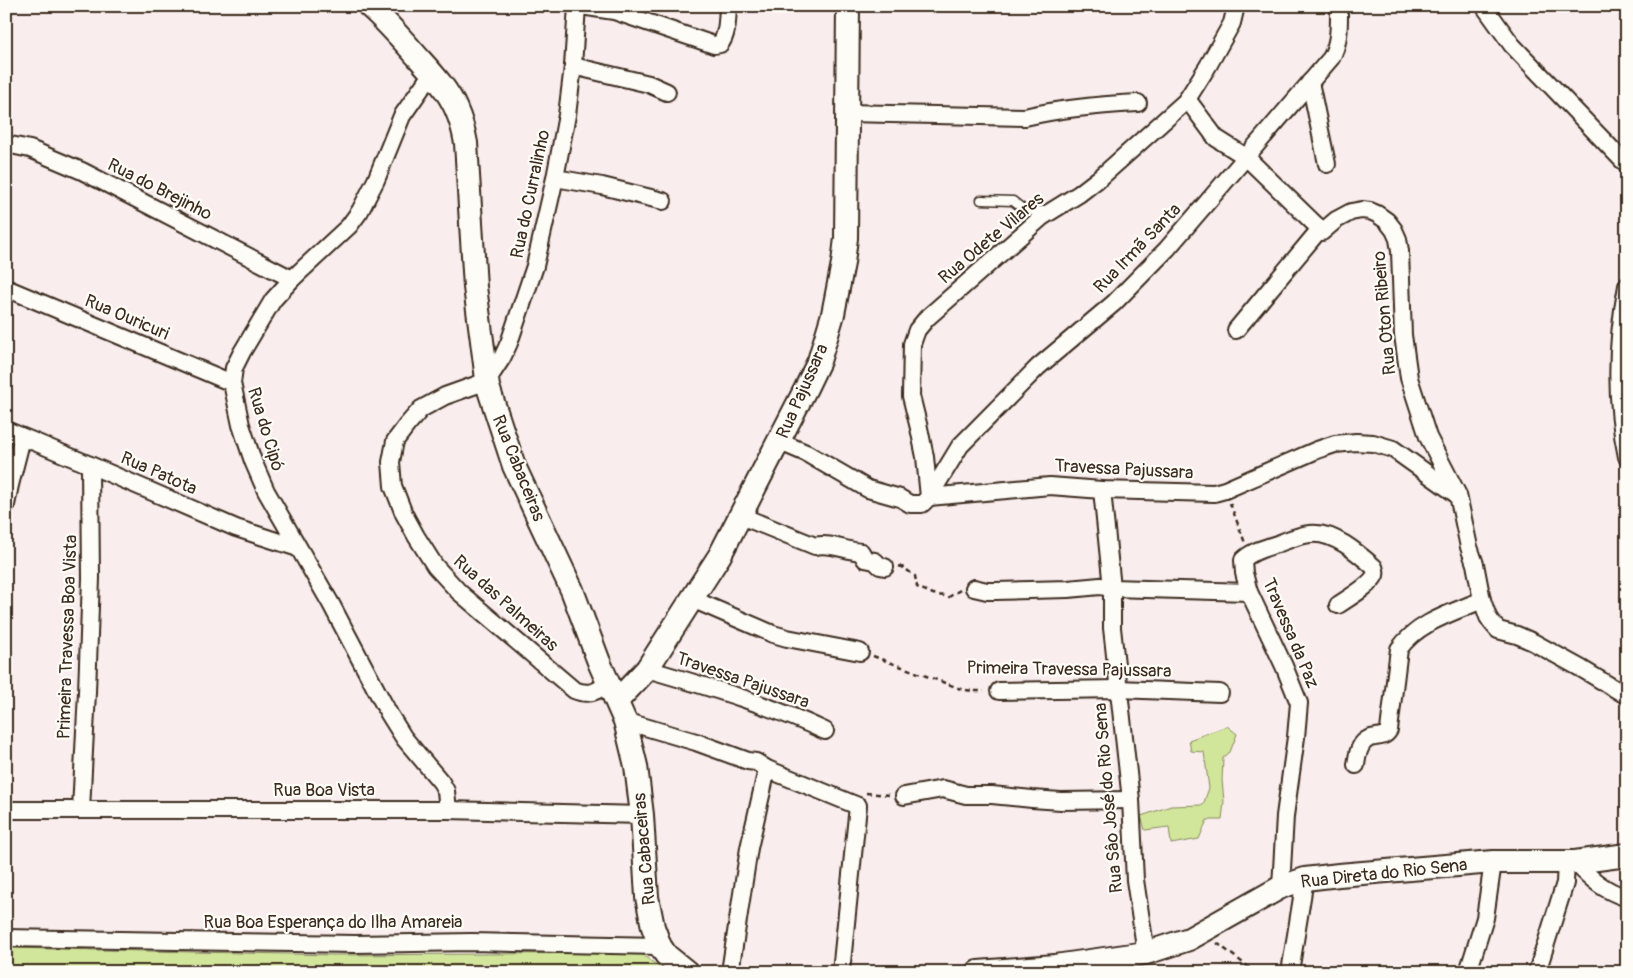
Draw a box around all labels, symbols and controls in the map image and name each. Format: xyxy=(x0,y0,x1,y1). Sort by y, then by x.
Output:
street label: Rua do Curralinho xyxy=(506,127,555,260)
street label: Rua do Brejinho xyxy=(104,153,216,226)
street label: Rua Odete Vilares xyxy=(934,188,1049,289)
street label: Rua Irmã Santa xyxy=(1089,198,1186,298)
street label: Rua Oton Ribeiro xyxy=(1368,250,1401,376)
street label: Rua Ouricuri xyxy=(81,289,173,346)
street label: Rua Pajussara xyxy=(771,340,834,442)
street label: Rua do Cipó xyxy=(242,384,289,474)
street label: Rua Cabaceiras xyxy=(487,412,550,525)
street label: Rua Patota xyxy=(117,446,201,501)
street label: Travessa Pajussara xyxy=(1054,454,1194,485)
street label: Primeira Travessa Boa Vista xyxy=(52,534,83,740)
street label: Rua das Palmeiras xyxy=(448,550,563,657)
street label: Travessa da Paz xyxy=(1257,575,1324,692)
street label: Travessa Pajussara xyxy=(673,647,812,714)
street label: Primeira Travessa Pajussara xyxy=(966,656,1172,683)
street label: Rua Sâo José do Rio Sena xyxy=(1089,702,1128,894)
street label: Rua Boa Vista xyxy=(273,779,375,802)
street label: Rua Cabaceiras xyxy=(628,792,661,906)
street label: Rua Direta do Rio Sena xyxy=(1300,853,1469,894)
street label: Rua Boa Esperança do Ilha Amareia xyxy=(203,911,463,934)

